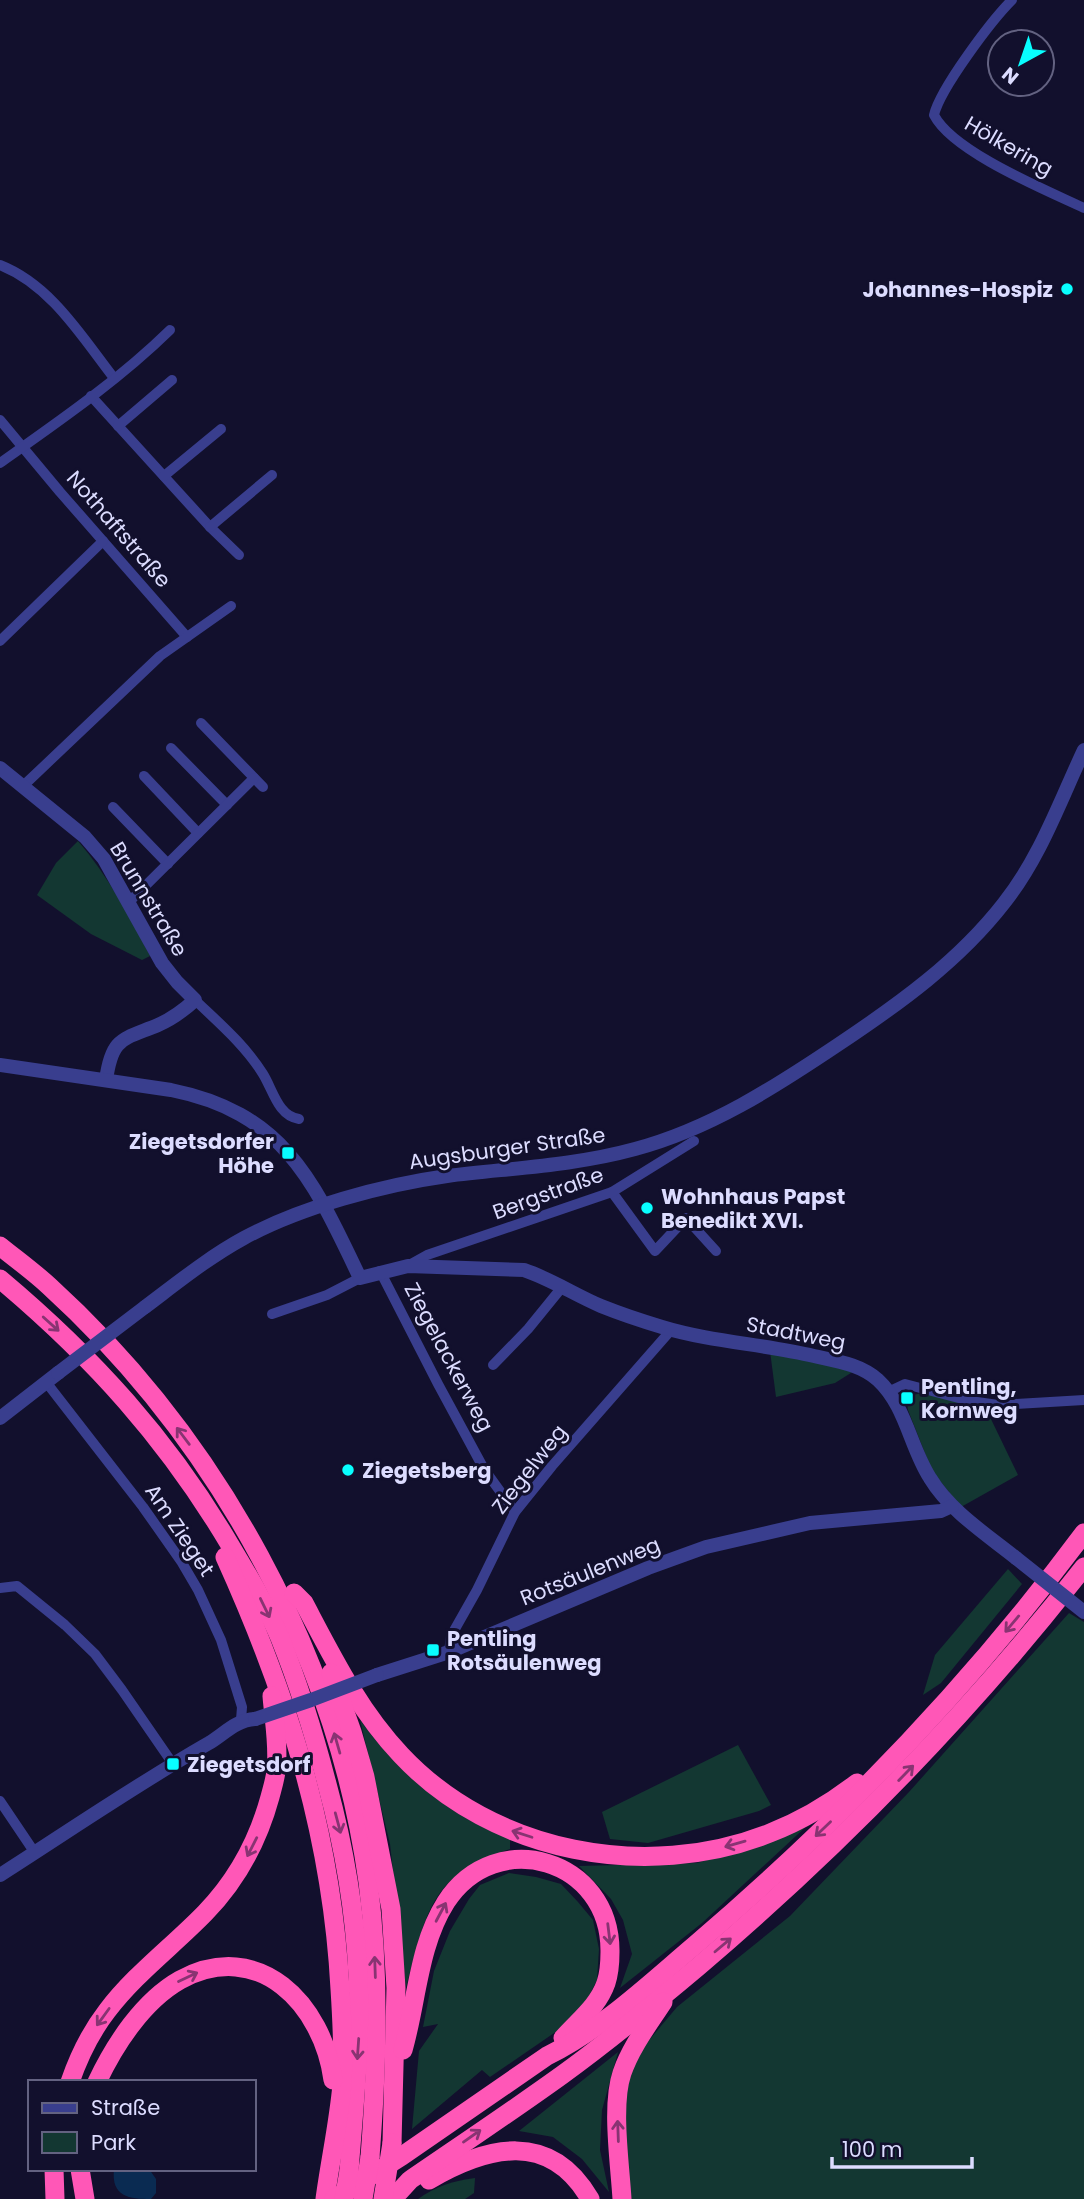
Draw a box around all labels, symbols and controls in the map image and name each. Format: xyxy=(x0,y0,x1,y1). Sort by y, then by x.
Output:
north arrow xyxy=(986,28,1056,98)
text: N xyxy=(996,61,1025,91)
street label: Hölkering xyxy=(959,109,1059,183)
place label: Johannes-Hospiz xyxy=(863,275,1053,304)
marker: Johannes-Hospiz xyxy=(1059,281,1075,297)
street label: Nothaftstraße xyxy=(60,464,178,594)
street label: Brunnstraße xyxy=(103,836,195,962)
street label: Augsburger Straße xyxy=(407,1120,607,1176)
place label: Ziegetsdorfer Höhe xyxy=(129,1127,274,1180)
marker: Ziegetsdorfer Höhe xyxy=(280,1145,296,1161)
street label: Bergstraße xyxy=(489,1160,607,1226)
place label: Wohnhaus Papst Benedikt XVI. xyxy=(661,1182,845,1235)
marker: Wohnhaus Papst Benedikt XVI. xyxy=(639,1200,655,1216)
street label: Ziegelackerweg xyxy=(397,1277,501,1437)
street label: Stadtweg xyxy=(744,1309,848,1357)
one-way arrow xyxy=(42,1315,59,1332)
place label: Pentling, Kornweg xyxy=(921,1372,1018,1425)
marker: Pentling, Kornweg xyxy=(899,1390,915,1406)
street label: Ziegelweg xyxy=(485,1418,573,1520)
one-way arrow xyxy=(175,1427,190,1446)
place label: Ziegetsberg xyxy=(362,1456,492,1485)
marker: Ziegetsberg xyxy=(340,1462,356,1478)
street label: Am Zieget xyxy=(138,1478,222,1582)
street label: Rotsäulenweg xyxy=(516,1530,664,1612)
one-way arrow xyxy=(259,1597,272,1618)
one-way arrow xyxy=(1004,1615,1019,1633)
place label: Pentling Rotsäulenweg xyxy=(447,1624,601,1677)
marker: Pentling Rotsäulenweg xyxy=(425,1642,441,1658)
one-way arrow xyxy=(329,1733,342,1755)
place label: Ziegetsdorf xyxy=(187,1750,311,1779)
marker: Ziegetsdorf xyxy=(165,1756,181,1772)
one-way arrow xyxy=(897,1765,914,1782)
one-way arrow xyxy=(332,1812,345,1834)
one-way arrow xyxy=(815,1821,832,1838)
one-way arrow xyxy=(512,1827,534,1839)
one-way arrow xyxy=(244,1836,258,1857)
one-way arrow xyxy=(725,1839,747,1852)
one-way arrow xyxy=(435,1902,448,1923)
one-way arrow xyxy=(603,1922,616,1945)
one-way arrow xyxy=(714,1938,732,1954)
one-way arrow xyxy=(368,1956,381,1979)
one-way arrow xyxy=(177,1970,198,1983)
one-way arrow xyxy=(96,2007,110,2026)
one-way arrow xyxy=(351,2037,364,2060)
legend xyxy=(28,2080,256,2171)
text: Straße xyxy=(91,2093,160,2122)
one-way arrow xyxy=(611,2120,624,2143)
scale bar xyxy=(832,2126,972,2170)
text: Park xyxy=(91,2128,136,2157)
one-way arrow xyxy=(462,2129,481,2144)
text: 100 m xyxy=(842,2135,902,2164)

